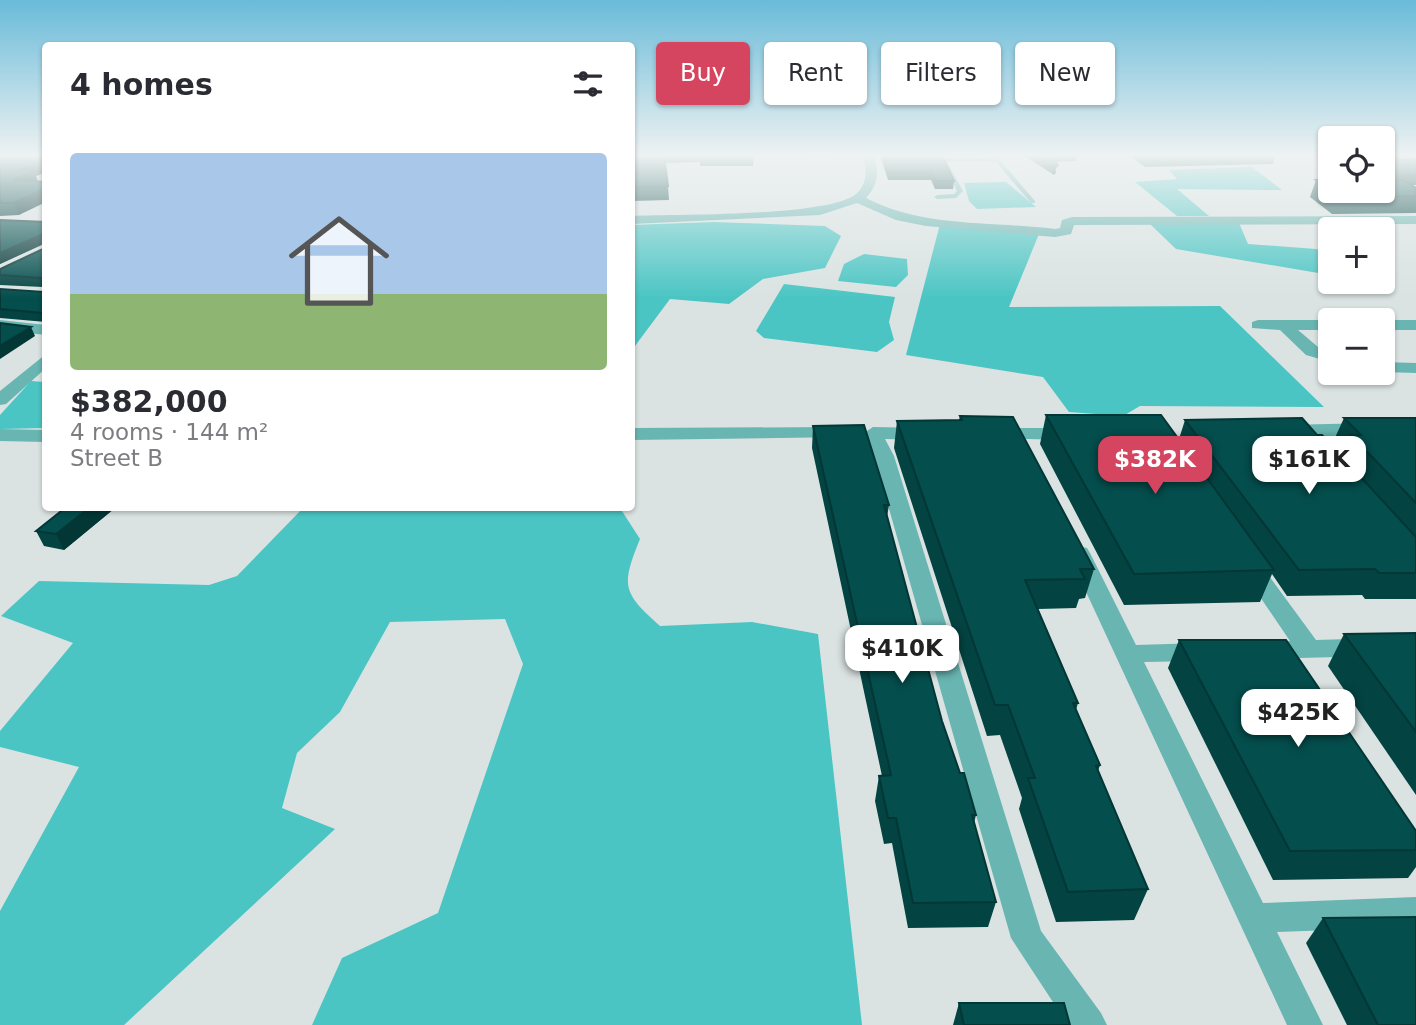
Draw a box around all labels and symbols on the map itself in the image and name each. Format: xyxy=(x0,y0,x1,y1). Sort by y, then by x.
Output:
pin: $382K xyxy=(1106,436,1204,496)
pin: $161K xyxy=(1260,436,1358,496)
pin: $410K xyxy=(853,626,951,685)
pin: $425K xyxy=(1249,690,1347,749)

